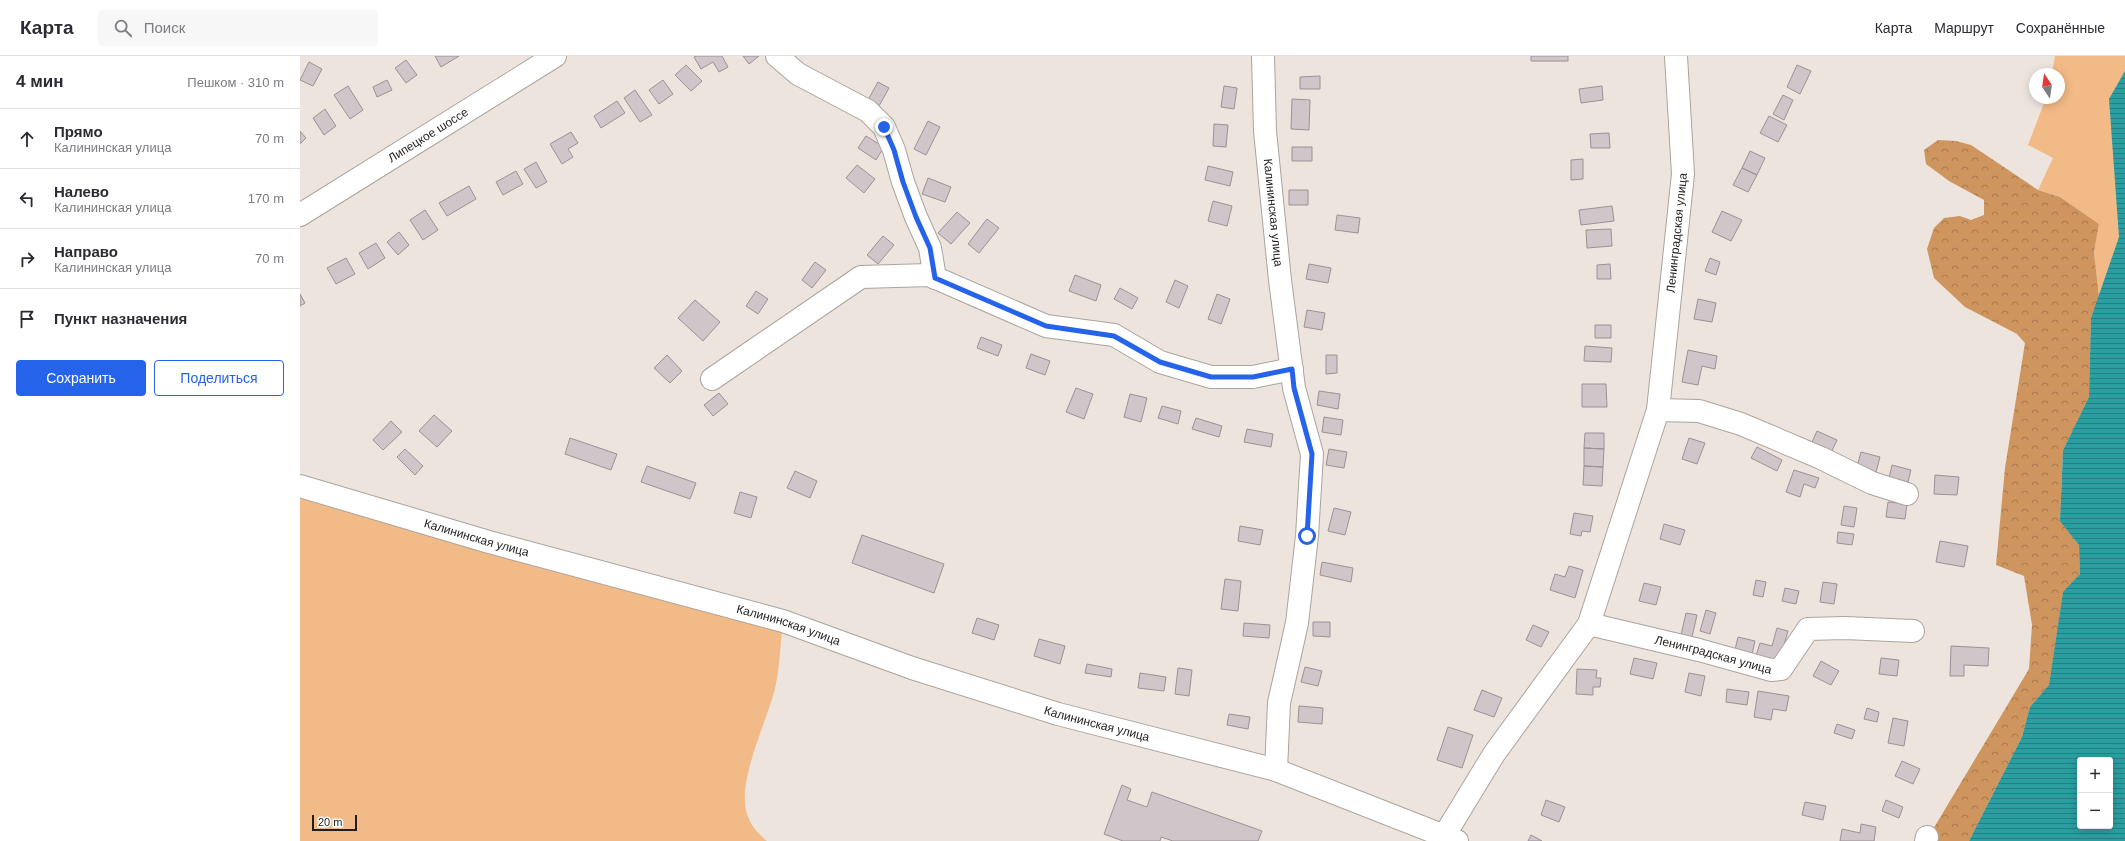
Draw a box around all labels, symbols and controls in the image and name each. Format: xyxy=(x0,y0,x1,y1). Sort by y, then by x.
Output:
search box xyxy=(98,10,378,46)
text: Карта xyxy=(20,17,74,38)
icon: search xyxy=(112,17,134,39)
text: Поиск xyxy=(144,19,185,36)
text: Карта xyxy=(1875,20,1912,36)
text: Маршрут xyxy=(1934,20,1994,36)
text: Сохранённые xyxy=(2016,20,2105,36)
north arrow xyxy=(2029,68,2065,104)
text: 4 мин xyxy=(16,72,63,91)
text: Пешком · 310 m xyxy=(187,75,284,90)
street label: Липецкое шоссе xyxy=(385,105,471,165)
route end xyxy=(875,118,893,136)
text: Прямо xyxy=(54,123,103,140)
icon: ahead xyxy=(16,128,38,150)
text: 70 m xyxy=(255,131,284,146)
text: Калининская улица xyxy=(54,140,171,155)
street label: Калининская улица xyxy=(1261,158,1286,268)
street label: Ленинградская улица xyxy=(1663,172,1690,293)
text: Налево xyxy=(54,183,109,200)
icon: left xyxy=(16,188,38,210)
text: 170 m xyxy=(248,191,284,206)
text: Калининская улица xyxy=(54,200,171,215)
text: Направо xyxy=(54,243,118,260)
icon: right xyxy=(16,248,38,270)
text: 70 m xyxy=(255,251,284,266)
text: Калининская улица xyxy=(54,260,171,275)
icon: arrive xyxy=(16,308,38,330)
text: Пункт назначения xyxy=(54,310,187,327)
button: Сохранить xyxy=(16,360,146,396)
button: Поделиться xyxy=(154,360,284,396)
street label: Калининская улица xyxy=(422,516,531,560)
route start xyxy=(1298,527,1316,545)
street label: Калининская улица xyxy=(735,602,843,648)
street label: Ленинградская улица xyxy=(1653,633,1774,677)
street label: Калининская улица xyxy=(1042,703,1151,744)
map controls xyxy=(2077,757,2113,829)
button: + xyxy=(2077,757,2113,793)
button: − xyxy=(2077,793,2113,829)
scale bar xyxy=(312,813,357,832)
text: 20 m xyxy=(318,816,342,828)

